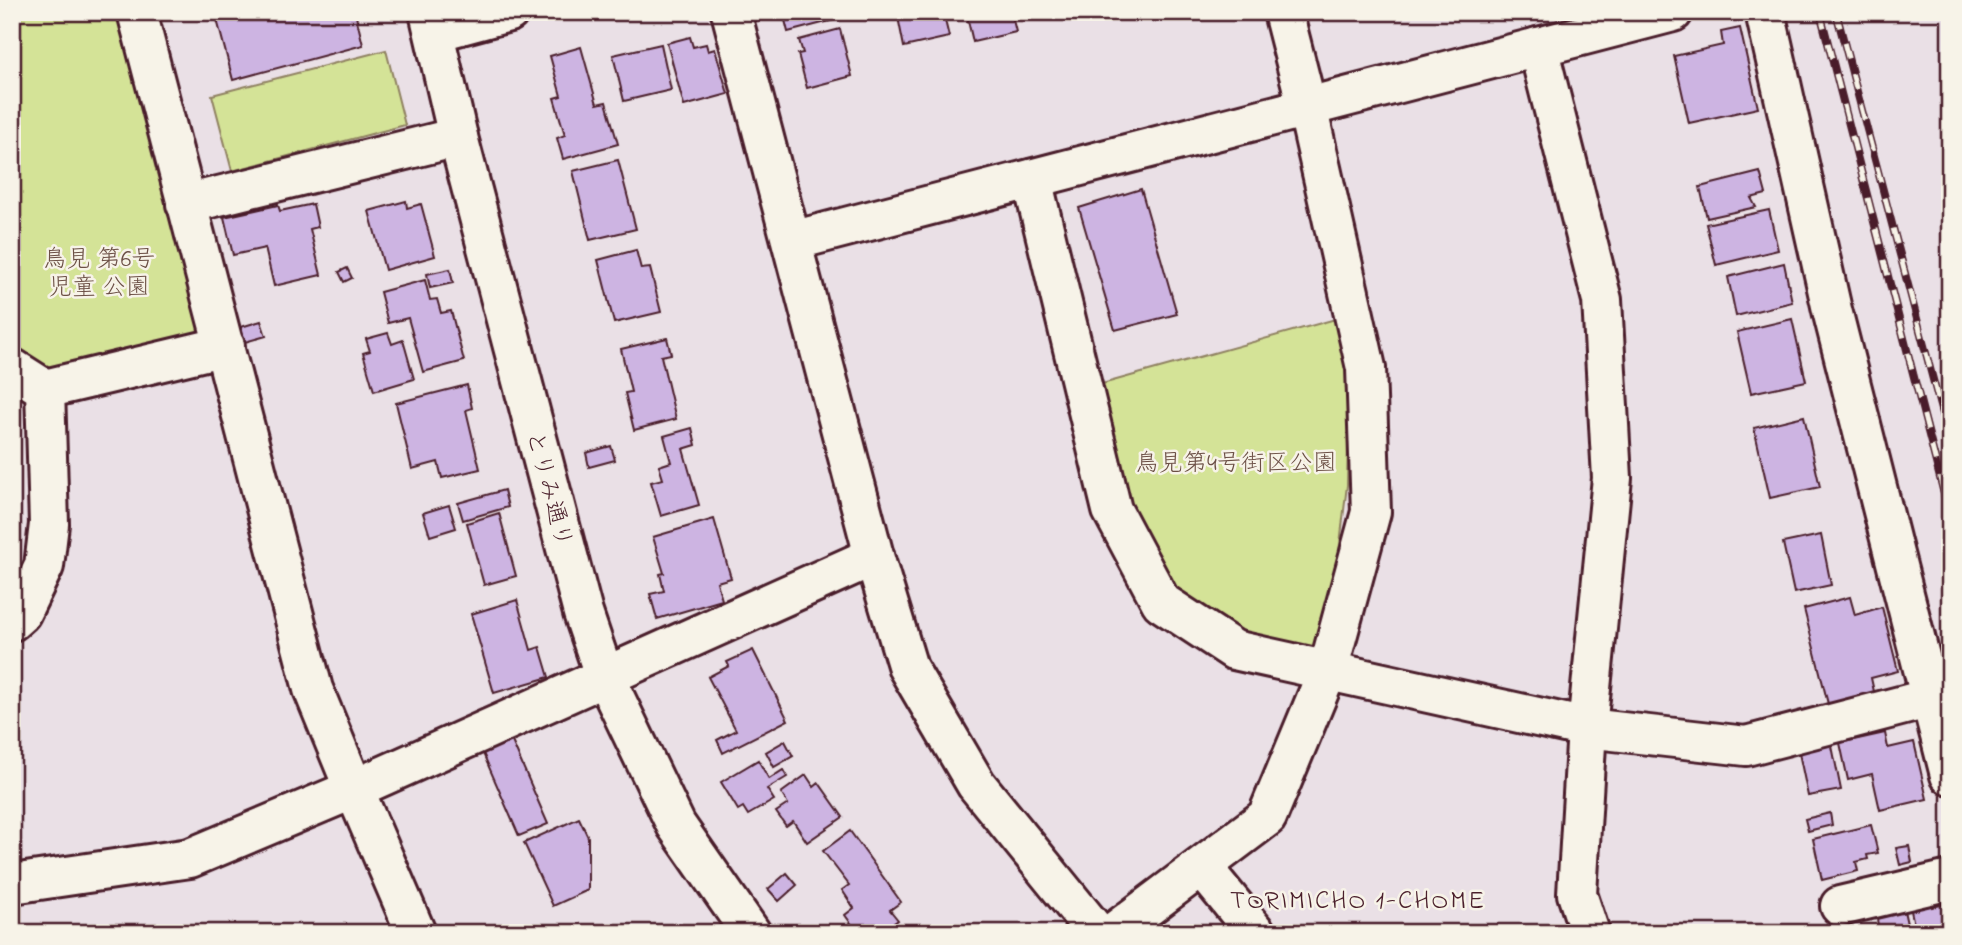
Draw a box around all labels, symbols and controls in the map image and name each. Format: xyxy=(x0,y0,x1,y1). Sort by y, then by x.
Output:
park label: 鳥見 第6号 児童 公園 xyxy=(43,243,155,306)
street label: とりみ通り xyxy=(515,427,580,552)
park label: 鳥見第4号街区公園 xyxy=(1135,447,1337,482)
district label: TORIMICHO 1-CHOME xyxy=(1230,883,1486,921)

